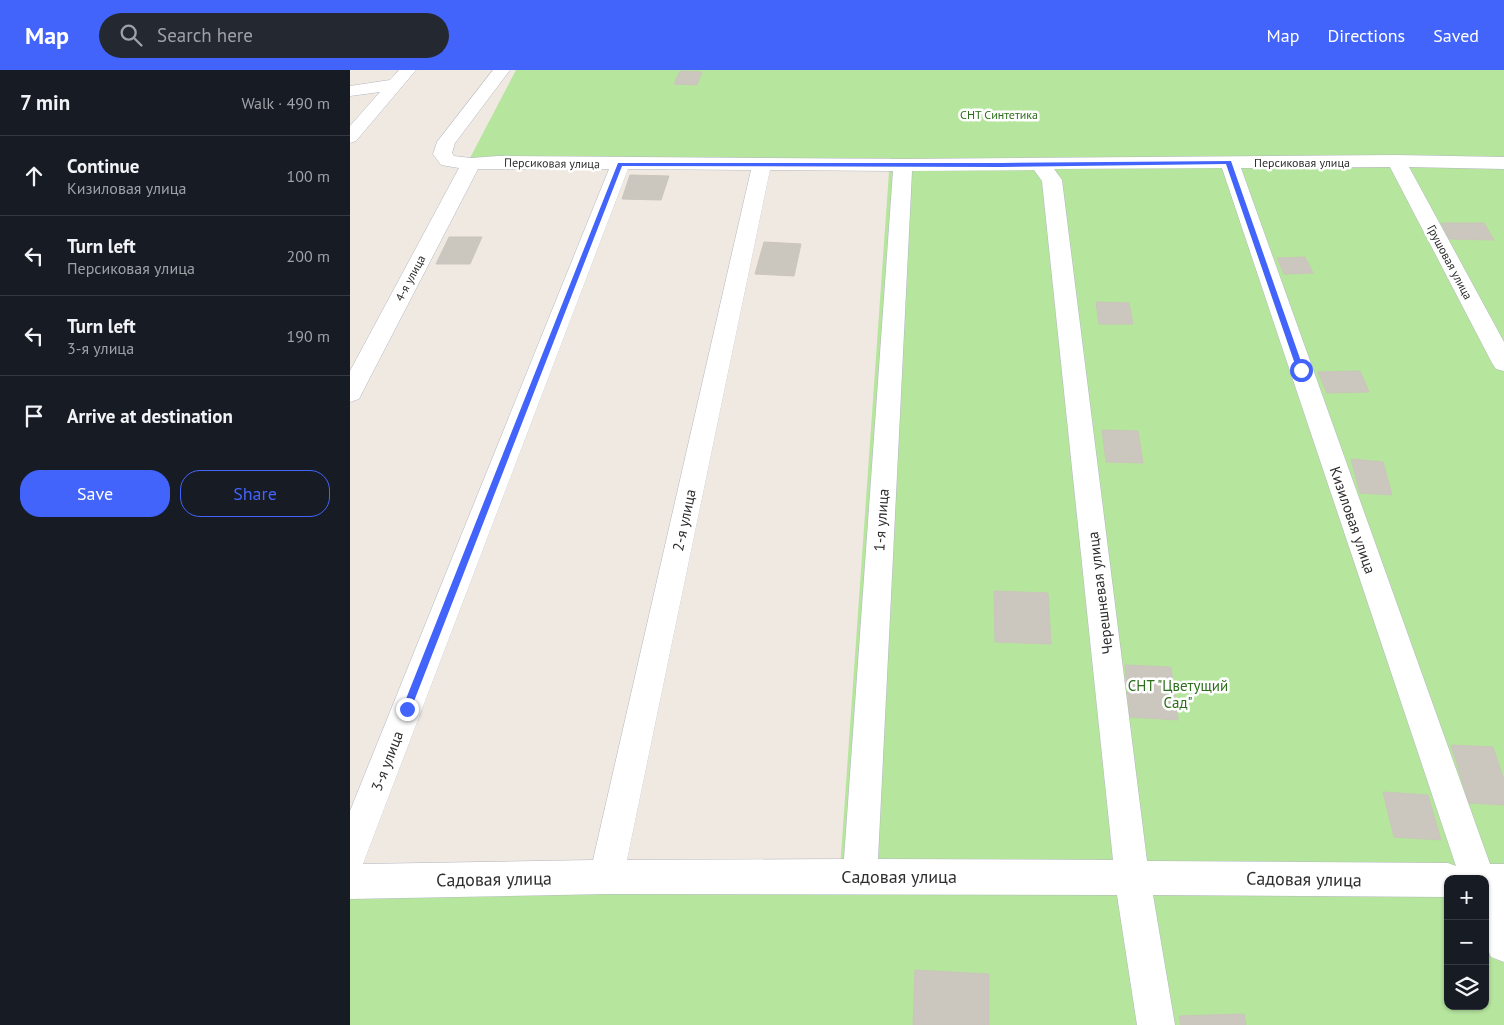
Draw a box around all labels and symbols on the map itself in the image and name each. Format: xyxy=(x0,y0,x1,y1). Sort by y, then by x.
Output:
park label: СНТ Синтетика xyxy=(960,107,1038,122)
street label: Персиковая улица xyxy=(504,155,600,171)
street label: Персиковая улица xyxy=(1254,155,1350,170)
street label: Грушовая улица xyxy=(1424,222,1476,302)
street label: 4-я улица xyxy=(392,252,428,304)
route start xyxy=(1290,359,1313,382)
street label: Кизиловая улица xyxy=(1326,464,1380,576)
street label: 2-я улица xyxy=(668,487,700,553)
street label: 1-я улица xyxy=(869,488,893,552)
street label: Черешневая улица xyxy=(1083,531,1117,655)
park label: СНТ "Цветущий Сад" xyxy=(1128,676,1228,712)
route end xyxy=(396,698,419,721)
street label: 3-я улица xyxy=(367,728,407,794)
street label: Садовая улица xyxy=(841,865,957,888)
street label: Садовая улица xyxy=(436,866,552,892)
street label: Садовая улица xyxy=(1246,866,1362,892)

